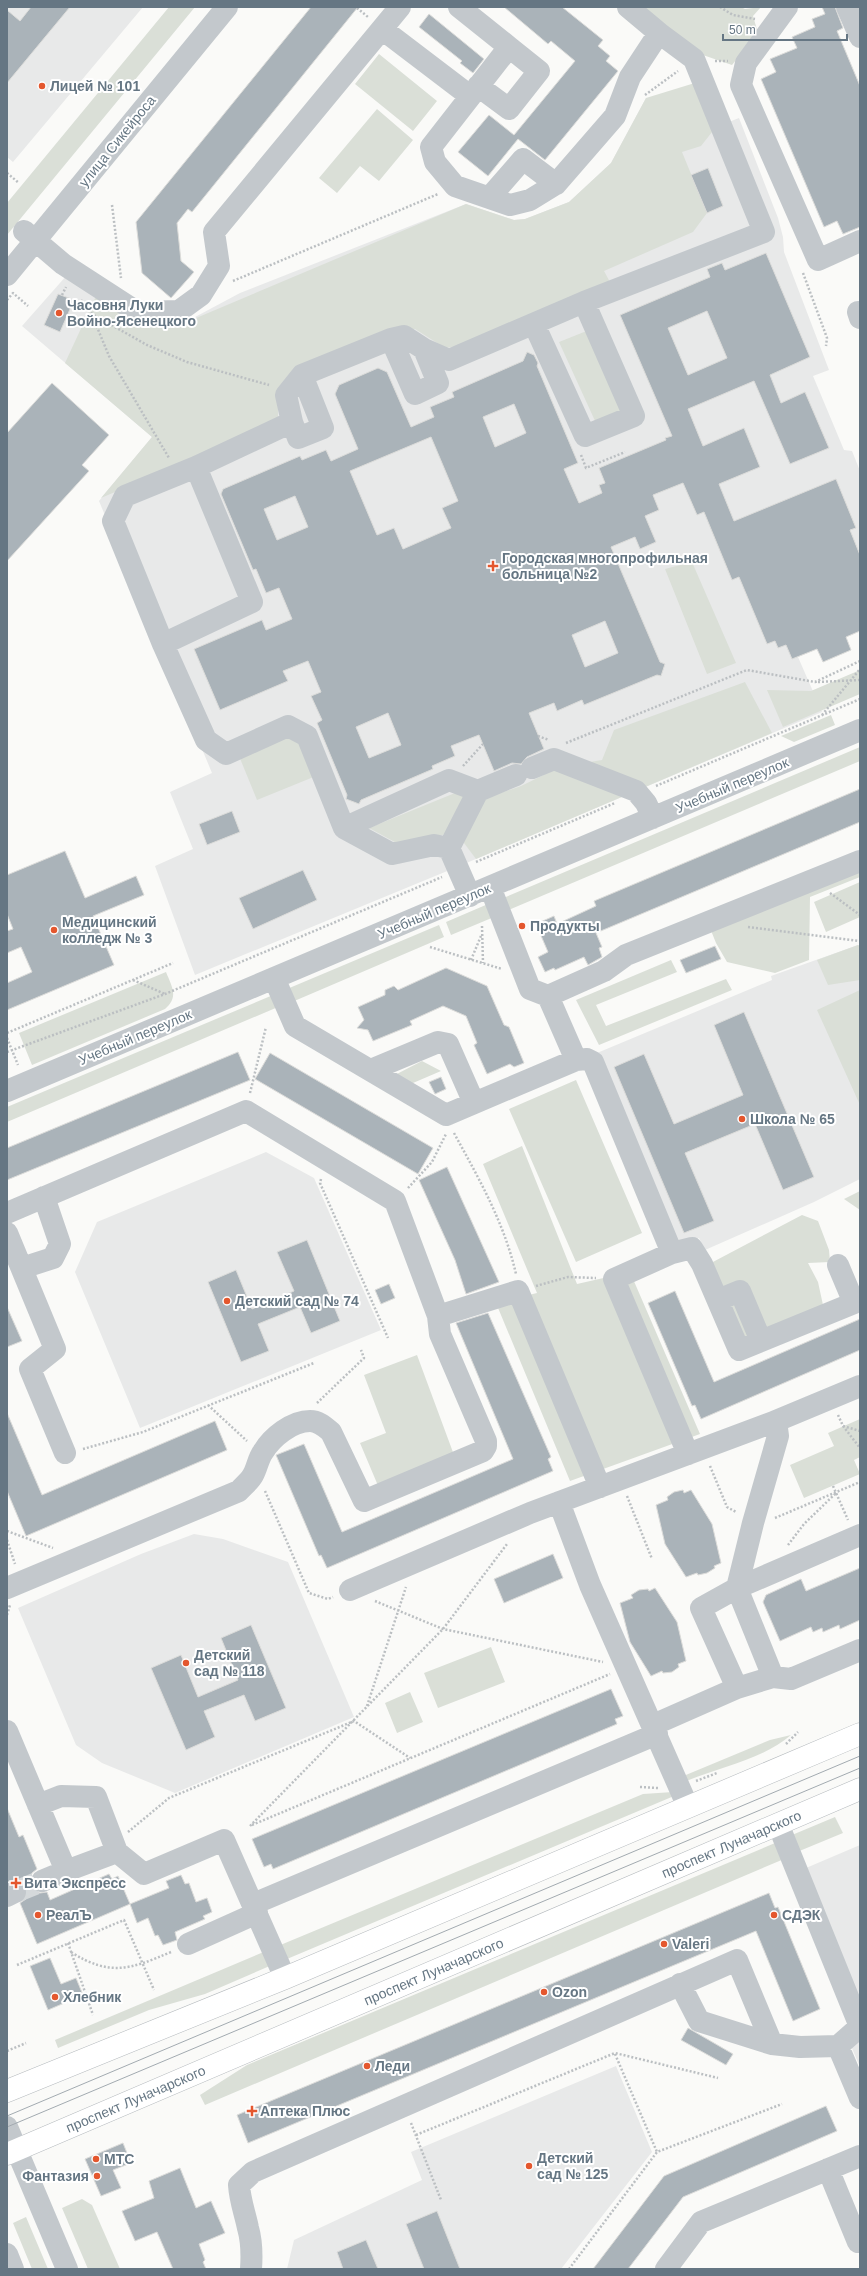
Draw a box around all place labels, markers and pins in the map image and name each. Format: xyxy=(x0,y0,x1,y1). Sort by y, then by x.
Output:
place label: Лицей № 101 xyxy=(50,78,140,94)
marker: Лицей № 101 xyxy=(37,81,47,91)
place label: Часовня Луки Войно-Ясенецкого xyxy=(67,297,196,329)
marker: Часовня Луки Войно-Ясенецкого xyxy=(54,308,64,318)
place label: Городская многопрофильная больница №2 xyxy=(502,550,708,582)
marker: Городская многопрофильная больница №2 xyxy=(487,560,499,572)
place label: Медицинский колледж № 3 xyxy=(62,914,157,946)
place label: Продукты xyxy=(530,918,600,934)
marker: Продукты xyxy=(517,921,527,931)
marker: Медицинский колледж № 3 xyxy=(49,925,59,935)
place label: Школа № 65 xyxy=(750,1111,835,1127)
marker: Школа № 65 xyxy=(737,1114,747,1124)
place label: Детский сад № 74 xyxy=(235,1293,359,1309)
marker: Детский сад № 74 xyxy=(222,1296,232,1306)
place label: Детский сад № 118 xyxy=(194,1647,265,1679)
marker: Детский сад № 118 xyxy=(181,1658,191,1668)
place label: Вита Экспресс xyxy=(24,1875,126,1891)
marker: Вита Экспресс xyxy=(11,1878,21,1888)
place label: РеалЪ xyxy=(46,1907,92,1923)
place label: СДЭК xyxy=(782,1907,821,1923)
marker: РеалЪ xyxy=(33,1910,43,1920)
marker: СДЭК xyxy=(769,1910,779,1920)
place label: Valeri xyxy=(672,1936,709,1952)
marker: Valeri xyxy=(659,1939,669,1949)
place label: Ozon xyxy=(552,1984,587,2000)
marker: Ozon xyxy=(539,1987,549,1997)
place label: Хлебник xyxy=(63,1989,122,2005)
marker: Хлебник xyxy=(50,1992,60,2002)
place label: Леди xyxy=(375,2058,410,2074)
marker: Леди xyxy=(362,2061,372,2071)
place label: Аптека Плюс xyxy=(260,2103,351,2119)
marker: Аптека Плюс xyxy=(247,2106,257,2116)
place label: Детский сад № 125 xyxy=(537,2150,609,2182)
place label: МТС xyxy=(104,2151,134,2167)
marker: МТС xyxy=(91,2154,101,2164)
marker: Детский сад № 125 xyxy=(524,2161,534,2171)
place label: Фантазия xyxy=(22,2168,89,2184)
marker: Фантазия xyxy=(92,2171,102,2181)

